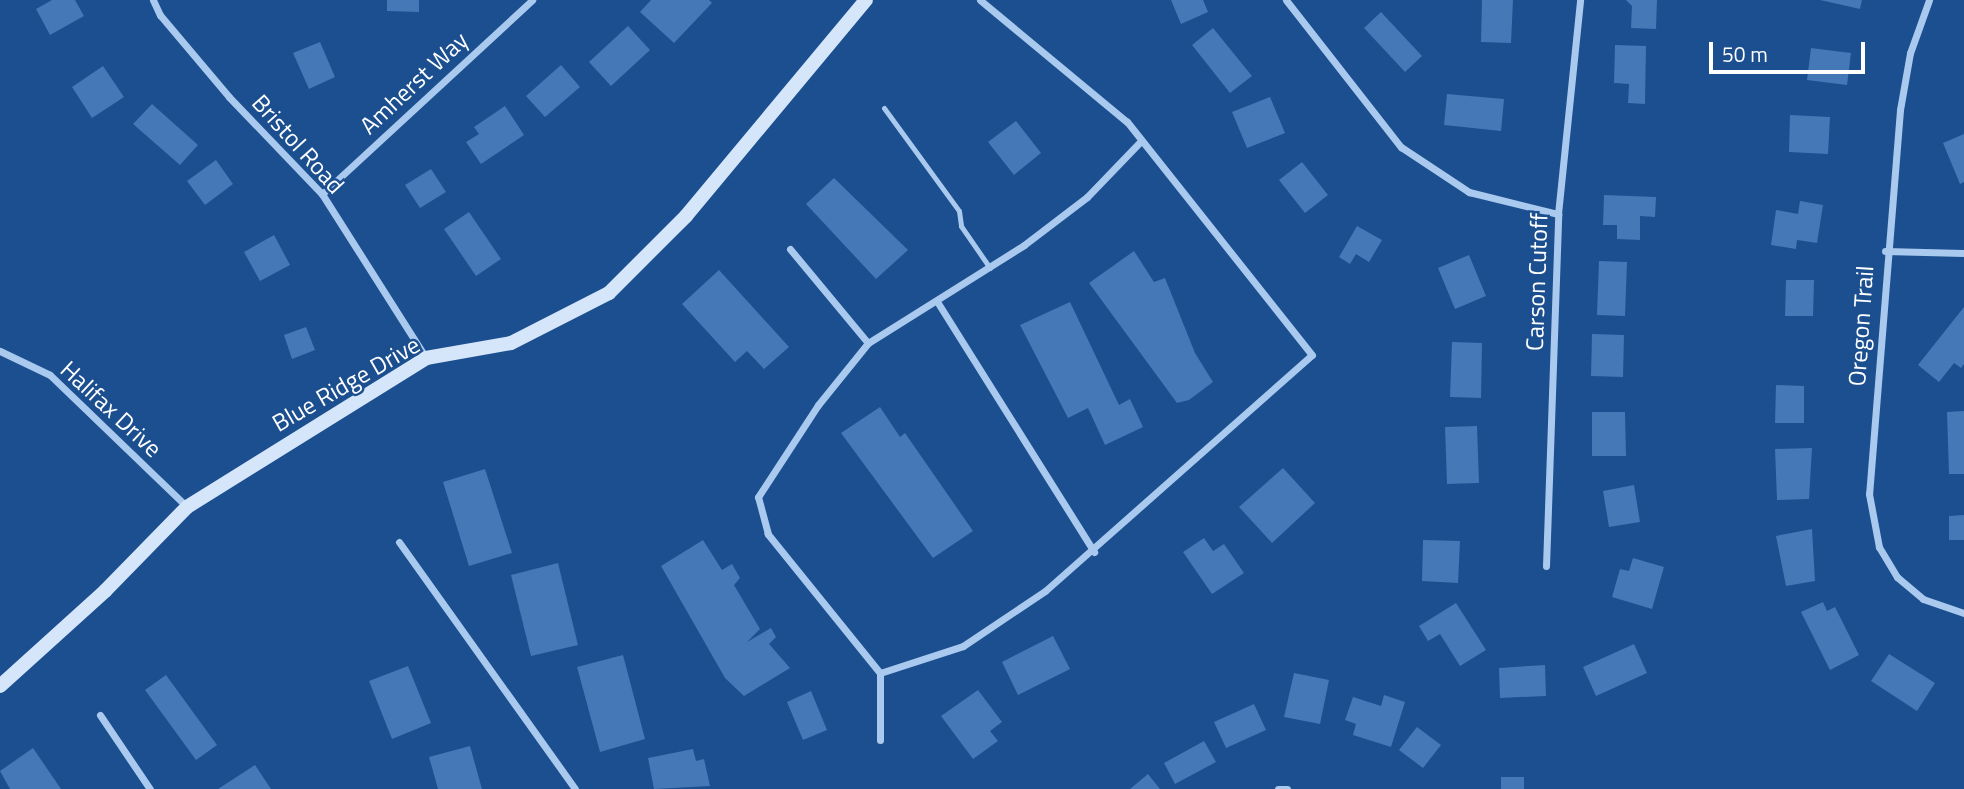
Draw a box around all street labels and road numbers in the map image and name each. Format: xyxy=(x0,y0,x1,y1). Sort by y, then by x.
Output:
street label: Amherst Way xyxy=(354,26,474,140)
street label: Bristol Road xyxy=(246,89,350,199)
street label: Carson Cutoff xyxy=(1520,213,1554,351)
street label: Oregon Trail xyxy=(1842,265,1880,387)
street label: Blue Ridge Drive xyxy=(267,330,425,438)
street label: Halifax Drive xyxy=(55,355,167,463)

